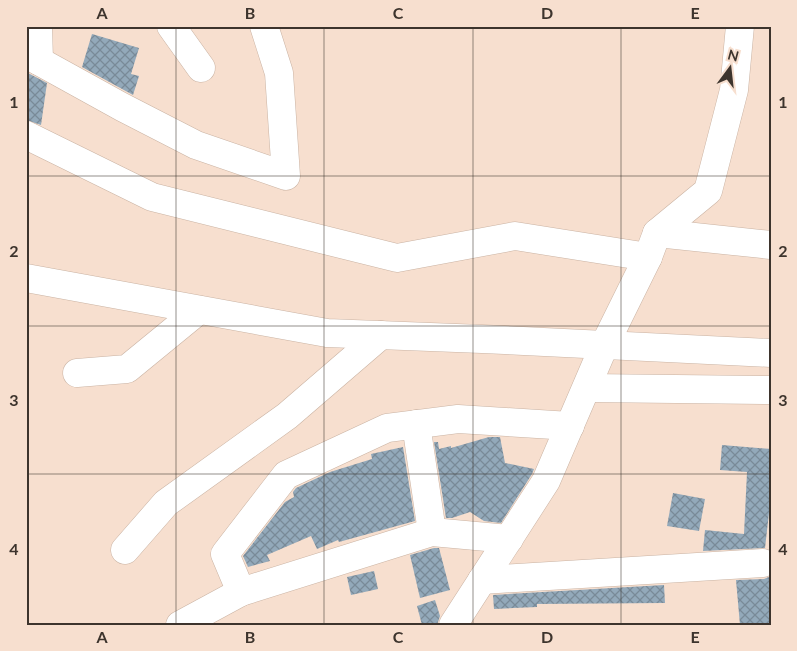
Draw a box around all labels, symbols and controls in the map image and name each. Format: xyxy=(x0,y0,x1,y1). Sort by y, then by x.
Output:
text: A xyxy=(95,3,108,22)
text: B xyxy=(245,3,255,22)
text: C xyxy=(393,3,404,22)
text: D xyxy=(541,3,553,22)
text: E xyxy=(690,3,700,22)
north arrow xyxy=(704,42,754,92)
text: N xyxy=(726,45,741,65)
text: 1 xyxy=(9,92,19,111)
text: 1 xyxy=(778,92,788,111)
text: 2 xyxy=(9,241,19,260)
text: 2 xyxy=(778,241,788,260)
text: 3 xyxy=(9,390,19,409)
text: 3 xyxy=(778,390,788,409)
text: 4 xyxy=(9,539,19,558)
text: 4 xyxy=(778,539,788,558)
text: A xyxy=(95,627,108,646)
text: B xyxy=(245,627,255,646)
text: C xyxy=(393,627,404,646)
text: D xyxy=(541,627,553,646)
text: E xyxy=(690,627,700,646)

